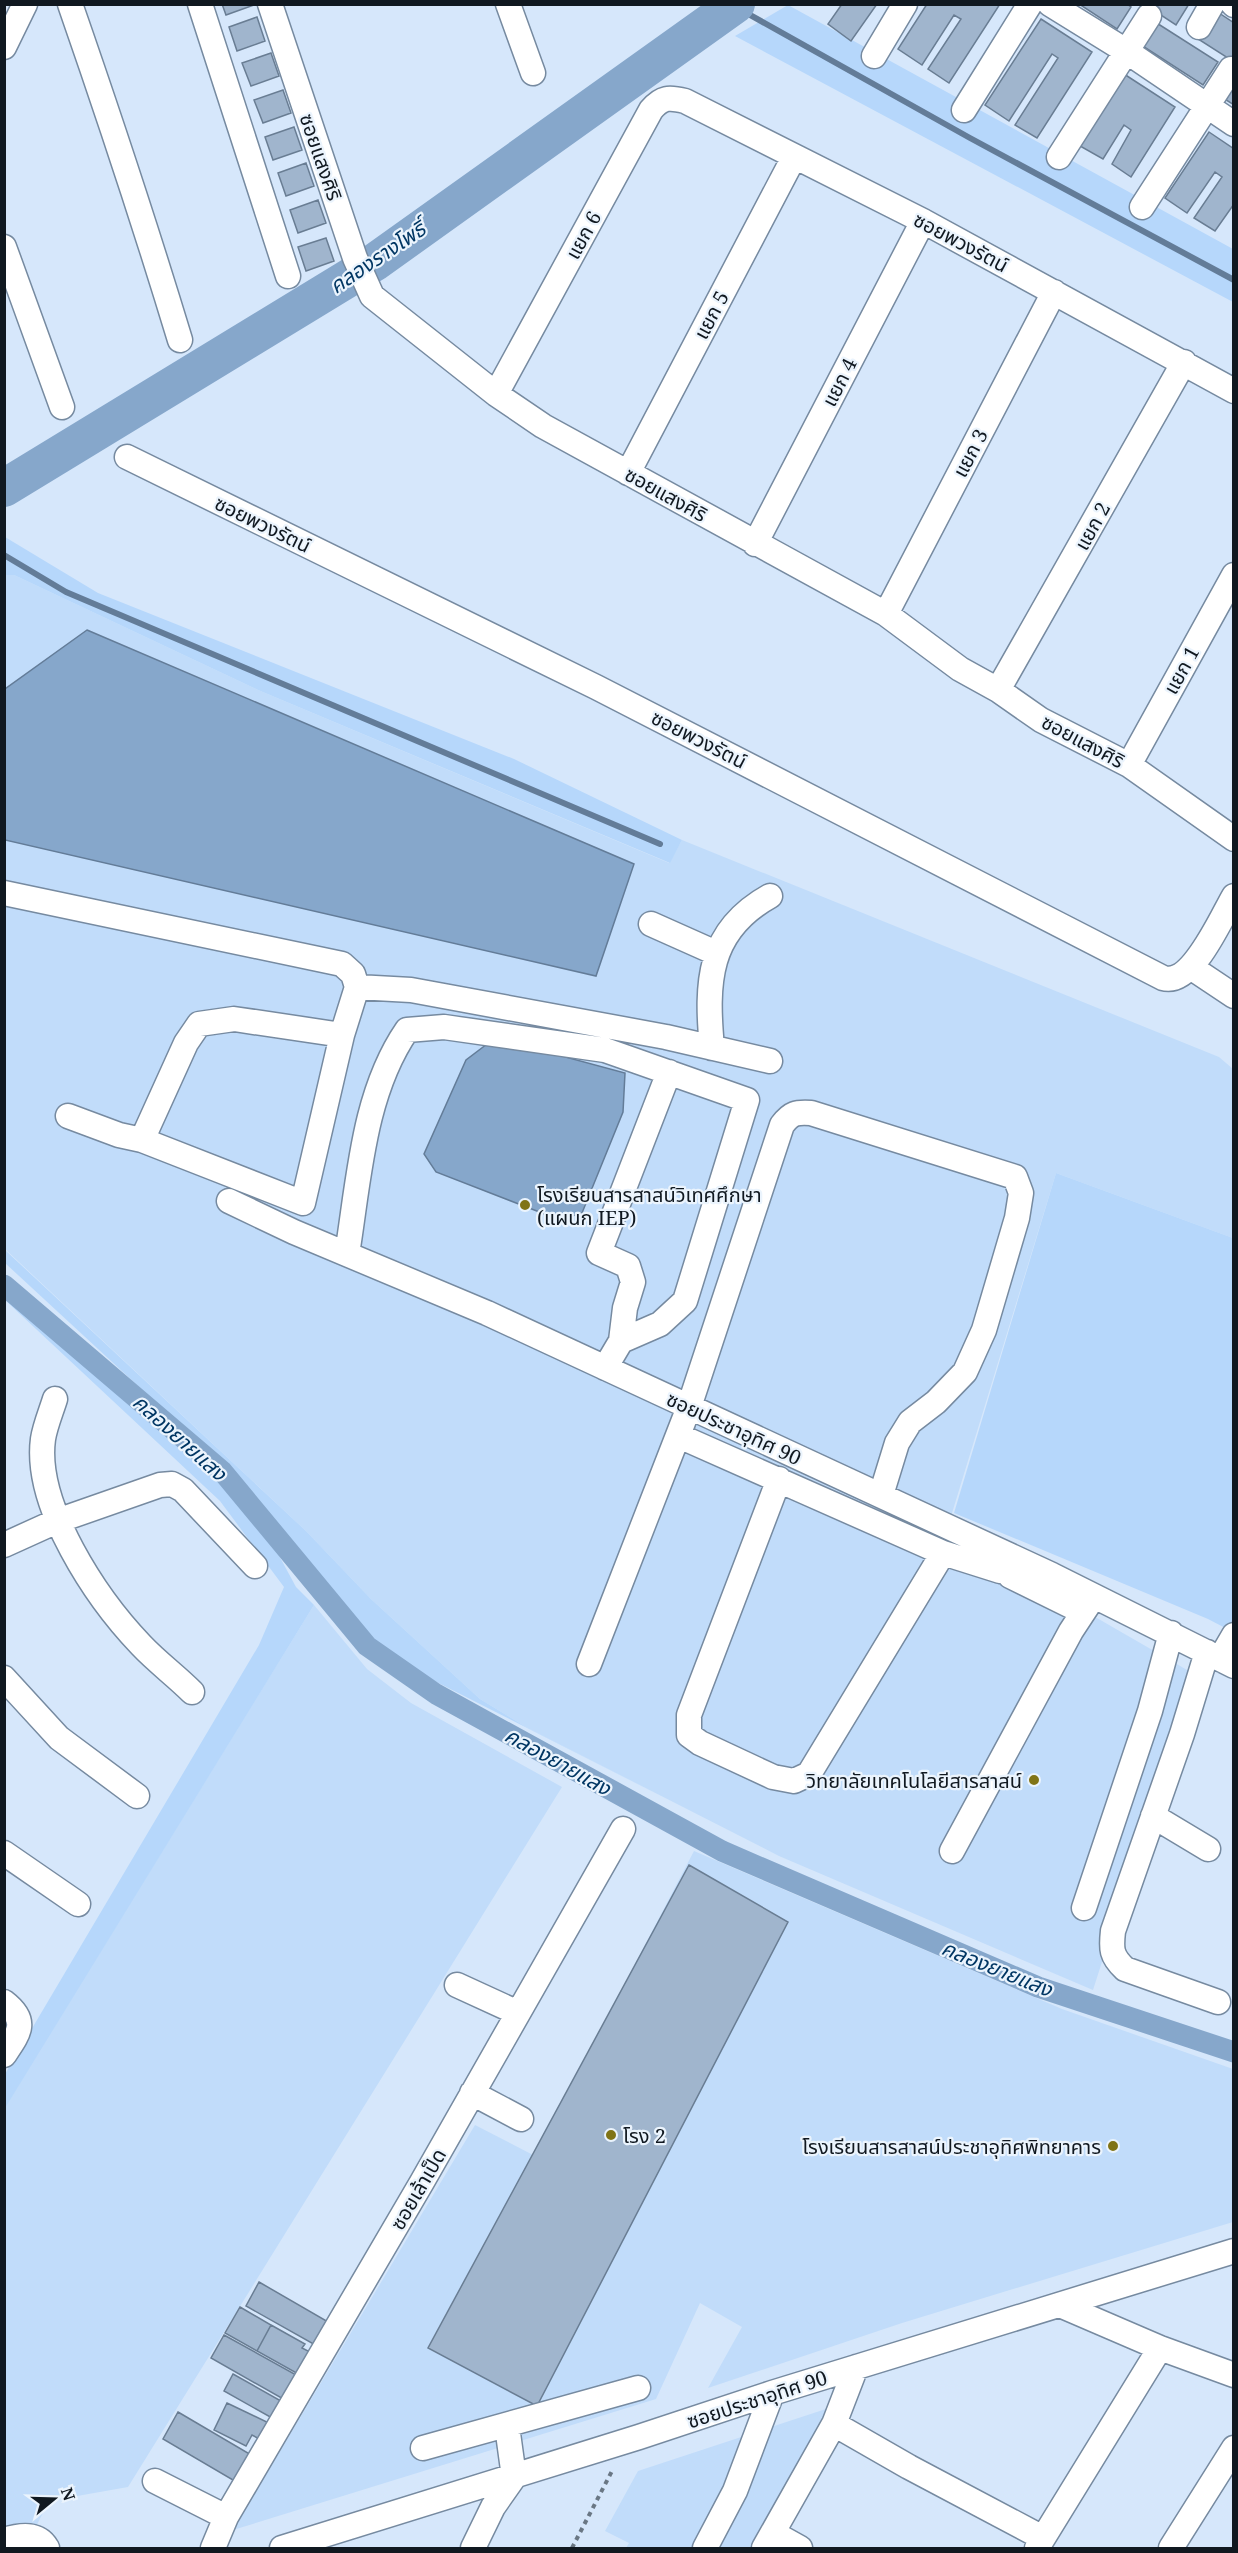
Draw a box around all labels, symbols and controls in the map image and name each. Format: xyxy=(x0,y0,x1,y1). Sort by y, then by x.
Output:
street label: ซอยแสงศิริ xyxy=(294,110,348,204)
street label: แยก 6 xyxy=(559,206,607,264)
street label: ซอยพวงรัตน์ xyxy=(909,206,1013,278)
water label: คลองรางโพธิ์ xyxy=(323,212,435,299)
street label: แยก 5 xyxy=(687,286,735,344)
street label: แยก 4 xyxy=(815,353,863,411)
street label: แยก 3 xyxy=(946,424,994,482)
street label: ซอยแสงศิริ xyxy=(620,460,712,528)
street label: ซอยพวงรัตน์ xyxy=(210,489,316,559)
street label: แยก 2 xyxy=(1068,497,1116,555)
street label: แยก 1 xyxy=(1157,641,1205,699)
street label: ซอยพวงรัตน์ xyxy=(647,703,751,775)
street label: ซอยแสงศิริ xyxy=(1037,708,1129,774)
place label: โรงเรียนสารสาสน์วิเทศศึกษา (แผนก IEP) xyxy=(537,1181,762,1231)
marker: โรงเรียนสารสาสน์วิเทศศึกษา (แผนก IEP) xyxy=(518,1198,532,1212)
street label: ซอยประชาอุทิศ 90 xyxy=(662,1385,806,1471)
water label: คลองยายแสง xyxy=(127,1388,234,1488)
water label: คลองยายแสง xyxy=(500,1720,617,1802)
place label: วิทยาลัยเทคโนโลยีสารสาสน์ xyxy=(805,1767,1022,1794)
marker: วิทยาลัยเทคโนโลยีสารสาสน์ xyxy=(1027,1773,1041,1787)
water label: คลองยายแสง xyxy=(938,1933,1058,2003)
place label: โรง 2 xyxy=(623,2122,666,2149)
marker: โรง 2 xyxy=(604,2128,618,2142)
place label: โรงเรียนสารสาสน์ประชาอุทิศพิทยาคาร xyxy=(802,2133,1101,2160)
marker: โรงเรียนสารสาสน์ประชาอุทิศพิทยาคาร xyxy=(1106,2139,1120,2153)
street label: ซอยเล้าเป็ด xyxy=(384,2143,452,2235)
street label: ซอยประชาอุทิศ 90 xyxy=(683,2364,831,2434)
north arrow xyxy=(24,2469,84,2529)
text: N xyxy=(56,2485,81,2504)

